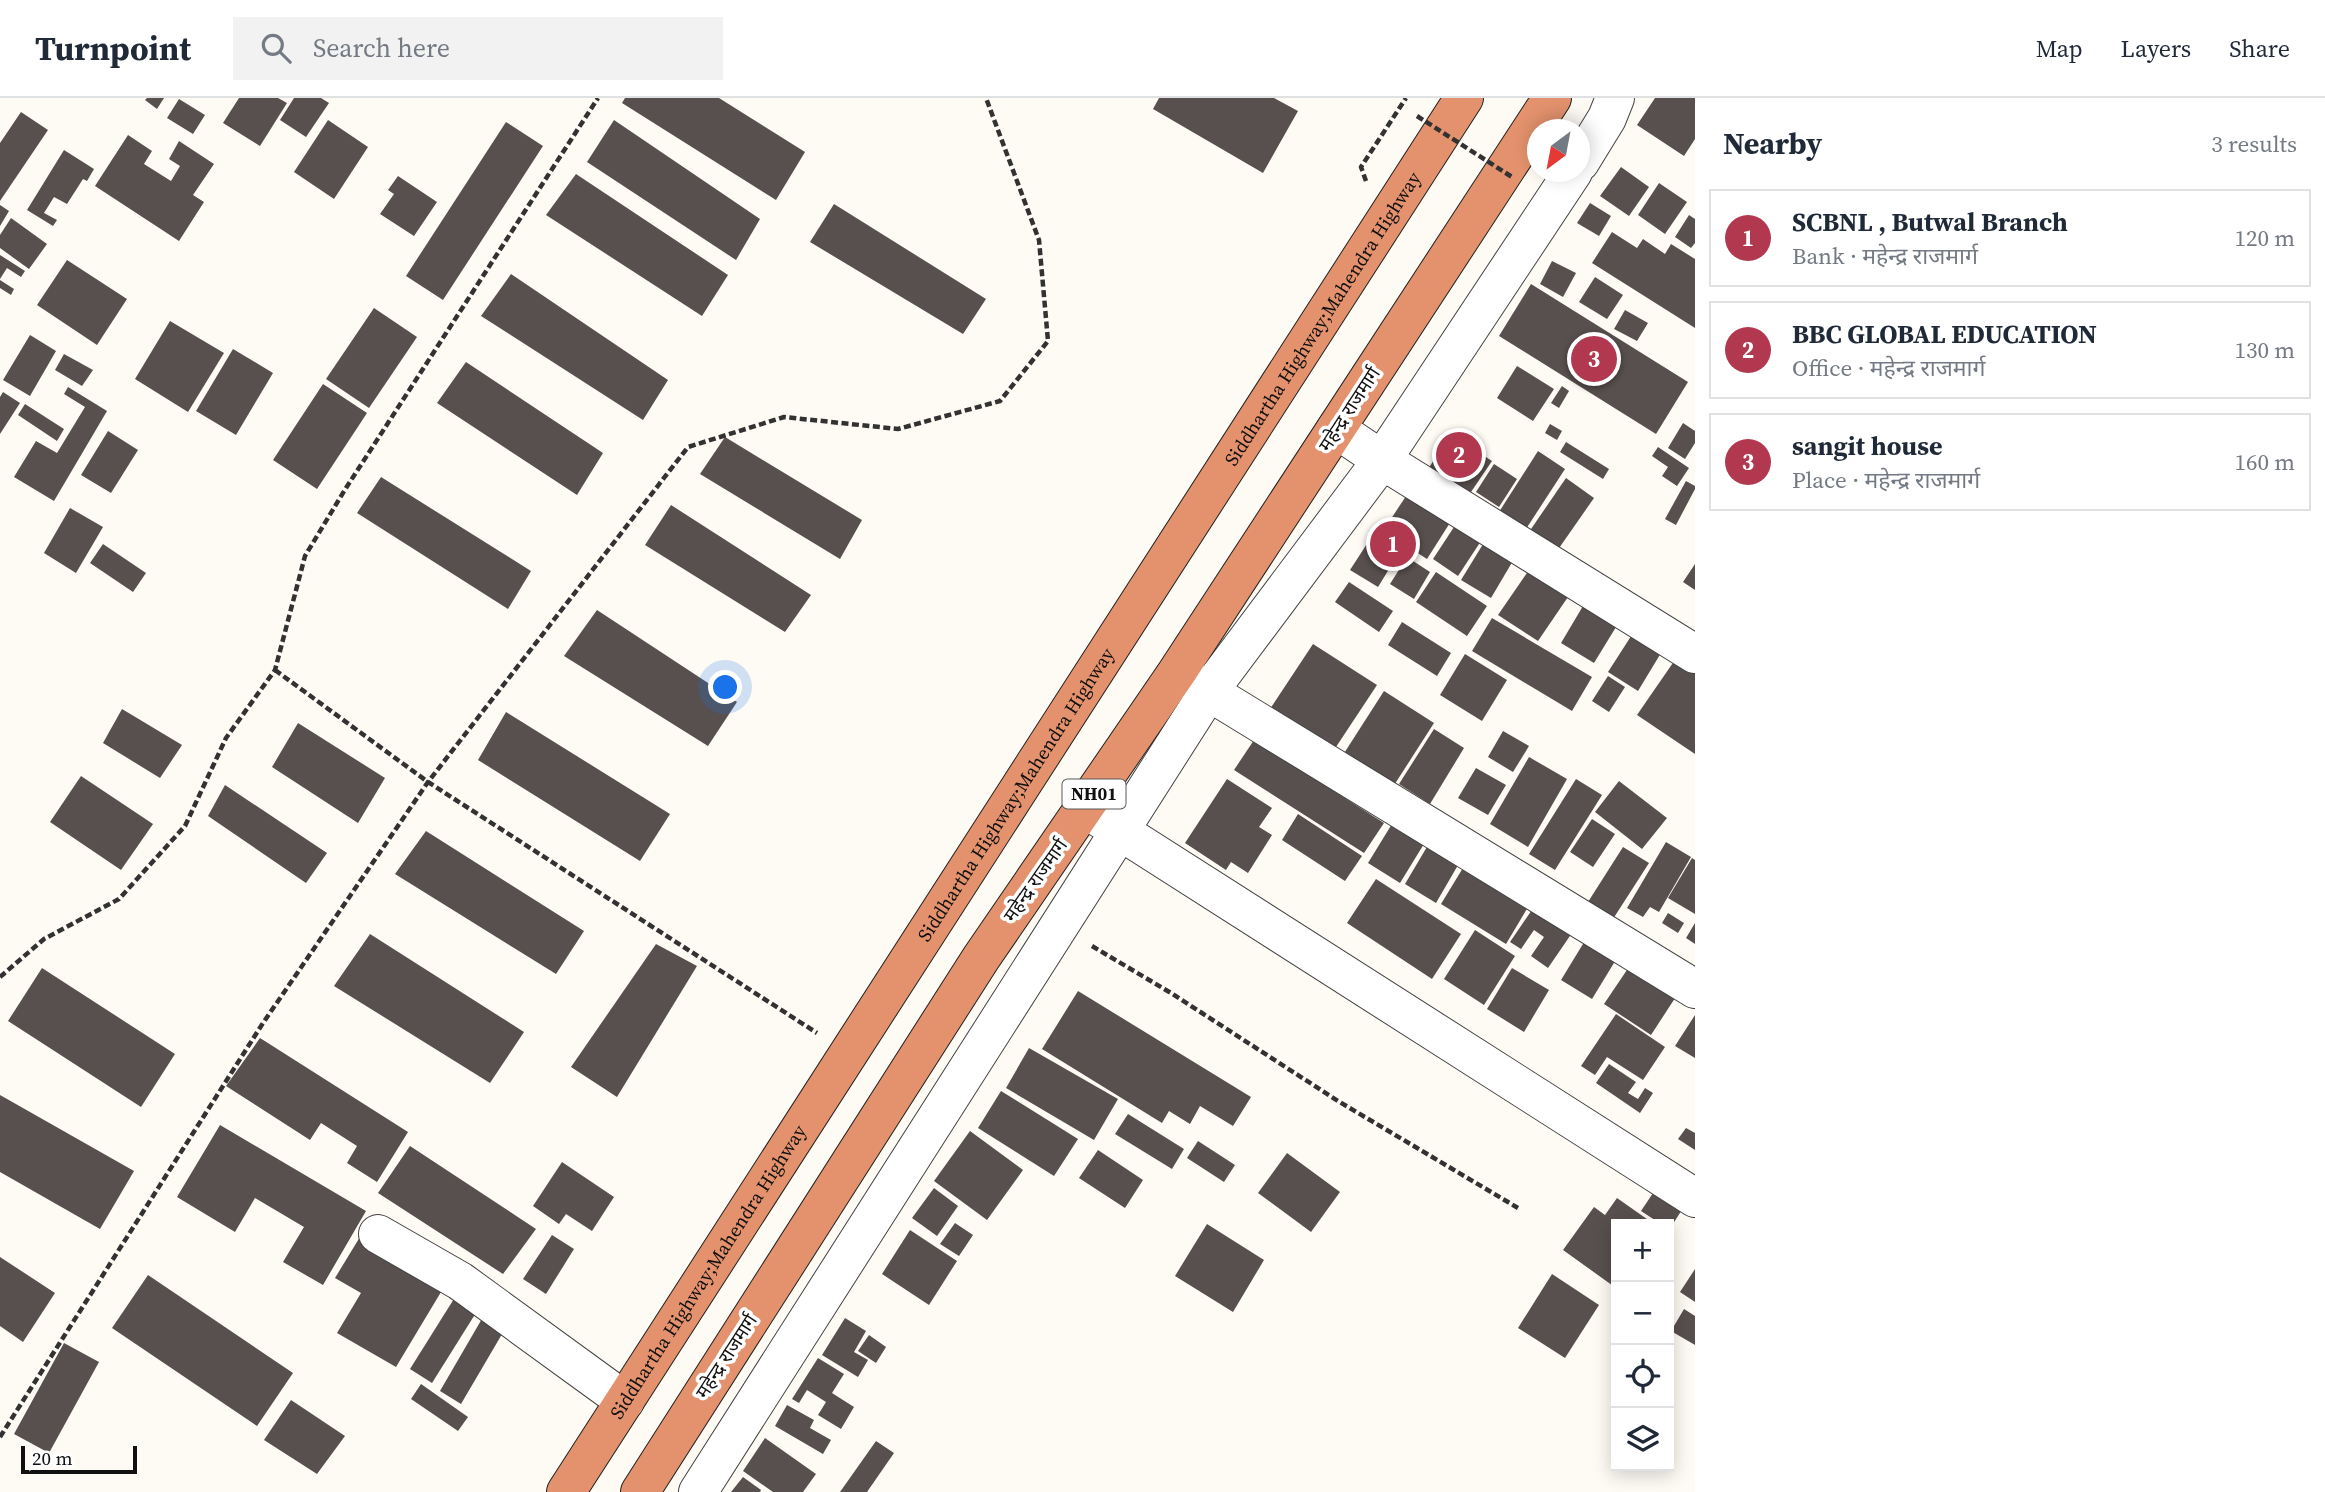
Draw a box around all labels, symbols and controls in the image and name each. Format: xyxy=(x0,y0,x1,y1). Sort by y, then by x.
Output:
search box xyxy=(233,17,723,80)
text: Turnpoint xyxy=(35,26,191,71)
icon: search xyxy=(257,29,295,67)
text: Search here xyxy=(313,30,450,66)
text: Map xyxy=(2036,32,2083,65)
text: Layers xyxy=(2121,32,2191,65)
text: Share xyxy=(2229,32,2290,65)
north arrow xyxy=(1527,119,1590,182)
text: Nearby xyxy=(1723,123,1822,164)
text: 3 results xyxy=(2211,128,2297,160)
street label: Siddhartha Highway;Mahendra Highway xyxy=(1218,166,1427,471)
text: SCBNL , Butwal Branch xyxy=(1792,204,2068,240)
text: 1 xyxy=(1742,222,1754,254)
text: 120 m xyxy=(2234,222,2295,254)
text: Bank · महेन्द्र राजमार्ग xyxy=(1792,240,1978,272)
text: BBC GLOBAL EDUCATION xyxy=(1792,316,2097,352)
pin: 3 xyxy=(1571,333,1617,385)
text: 2 xyxy=(1742,334,1754,366)
text: 130 m xyxy=(2234,334,2295,366)
text: Office · महेन्द्र राजमार्ग xyxy=(1792,352,1986,384)
street label: महेन्द्र राजमार्ग xyxy=(1312,361,1386,456)
text: sangit house xyxy=(1792,428,1943,464)
pin: 2 xyxy=(1436,429,1482,481)
text: 3 xyxy=(1742,446,1754,478)
text: 160 m xyxy=(2234,446,2295,478)
text: Place · महेन्द्र राजमार्ग xyxy=(1792,464,1980,496)
pin: 1 xyxy=(1370,518,1416,570)
street label: Siddhartha Highway;Mahendra Highway xyxy=(911,642,1120,946)
your location xyxy=(708,670,742,704)
road number: NH01 xyxy=(1062,780,1126,808)
street label: महेन्द्र राजमार्ग xyxy=(997,833,1074,927)
street label: Siddhartha Highway;Mahendra Highway xyxy=(603,1119,812,1424)
map controls xyxy=(1611,1219,1674,1471)
button: + xyxy=(1611,1219,1674,1282)
button: − xyxy=(1611,1282,1674,1345)
street label: महेन्द्र राजमार्ग xyxy=(689,1308,763,1403)
button: locate xyxy=(1611,1345,1674,1408)
button: layers xyxy=(1611,1408,1674,1471)
scale bar xyxy=(21,1443,136,1475)
text: 20 m xyxy=(32,1445,73,1471)

